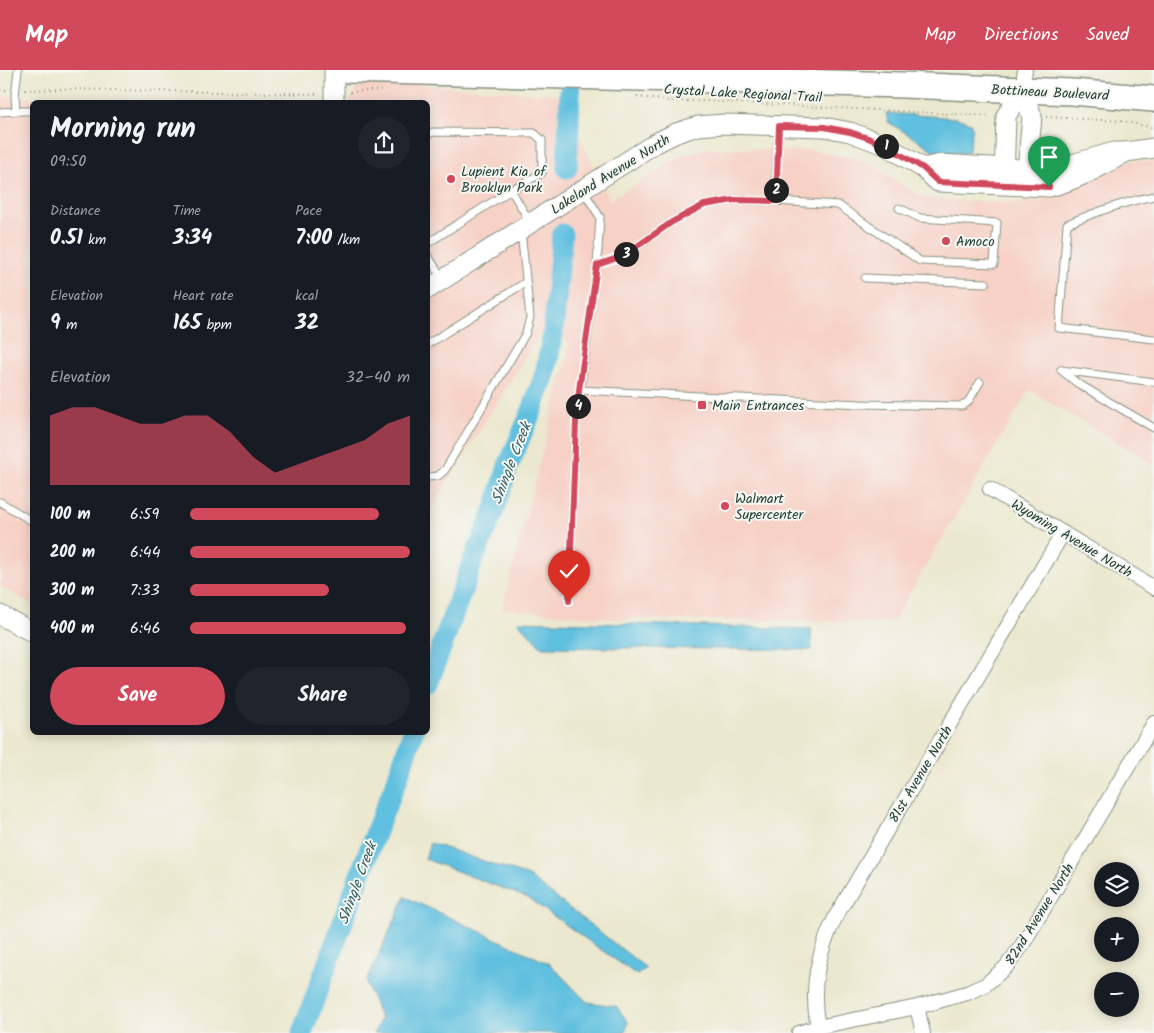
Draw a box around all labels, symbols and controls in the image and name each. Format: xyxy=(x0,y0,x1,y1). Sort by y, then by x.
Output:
text: Map xyxy=(25,16,68,55)
text: Map xyxy=(924,21,956,50)
text: Directions xyxy=(984,21,1058,50)
text: Saved xyxy=(1086,21,1129,50)
street label: Crystal Lake Regional Trail xyxy=(663,79,823,109)
street label: Bottineau Boulevard xyxy=(990,79,1110,107)
text: Morning run xyxy=(50,107,196,152)
button: share xyxy=(358,117,410,169)
street label: Lakeland Avenue North xyxy=(546,129,675,221)
pin: 1 xyxy=(874,134,898,158)
text: 1 xyxy=(884,135,889,157)
pin xyxy=(1028,136,1070,187)
icon: arrive xyxy=(1035,143,1063,171)
text: 09:50 xyxy=(50,149,86,174)
place label: Lupient Kia of Brooklyn Park xyxy=(461,161,547,199)
marker: Lupient Kia of Brooklyn Park xyxy=(445,173,457,185)
pin: 2 xyxy=(764,178,788,202)
text: 2 xyxy=(772,179,781,201)
text: Distance xyxy=(50,200,100,222)
text: Time xyxy=(173,200,201,222)
text: Pace xyxy=(295,200,322,222)
text: 0.51 xyxy=(50,222,83,255)
text: 3:34 xyxy=(173,222,212,255)
text: 7:00 xyxy=(295,222,332,255)
text: km xyxy=(83,229,106,251)
text: /km xyxy=(332,229,360,251)
place label: Amoco xyxy=(956,231,995,253)
marker: Amoco xyxy=(940,235,952,247)
pin: 3 xyxy=(614,242,638,266)
text: 3 xyxy=(623,243,630,265)
text: Elevation xyxy=(50,285,103,307)
text: Heart rate xyxy=(173,285,234,307)
text: kcal xyxy=(295,285,318,307)
text: 9 xyxy=(50,307,61,340)
text: 165 xyxy=(173,307,201,340)
text: 32 xyxy=(295,307,319,340)
text: m xyxy=(61,314,77,336)
text: bpm xyxy=(201,314,232,336)
text: Elevation xyxy=(50,365,111,390)
text: 32–40 m xyxy=(346,365,410,390)
pin: 4 xyxy=(566,394,590,418)
text: 4 xyxy=(575,395,582,417)
place label: Main Entrances xyxy=(712,395,804,417)
marker: Main Entrances xyxy=(696,399,708,411)
water label: Shingle Creek xyxy=(485,417,539,508)
place label: Walmart Supercenter xyxy=(735,488,805,526)
street label: Wyoming Avenue North xyxy=(1007,494,1136,584)
marker: Walmart Supercenter xyxy=(719,500,731,512)
text: 100 m xyxy=(50,502,91,527)
text: 6:59 xyxy=(130,502,159,527)
text: 200 m xyxy=(50,540,95,565)
text: 6:44 xyxy=(130,540,160,565)
pin xyxy=(548,550,590,601)
icon: check xyxy=(555,557,583,585)
text: 300 m xyxy=(50,578,94,603)
text: 7:33 xyxy=(130,578,160,603)
text: 400 m xyxy=(50,616,94,641)
text: 6:46 xyxy=(130,616,161,641)
button: Save xyxy=(50,667,225,725)
button: Share xyxy=(235,667,410,725)
street label: 81st Avenue North xyxy=(883,722,959,827)
water label: Shingle Creek xyxy=(332,837,385,928)
street label: 82nd Avenue North xyxy=(1000,859,1080,970)
map controls xyxy=(1094,862,1139,1017)
button: layers xyxy=(1094,862,1139,907)
button: + xyxy=(1094,917,1139,962)
button: − xyxy=(1094,972,1139,1017)

